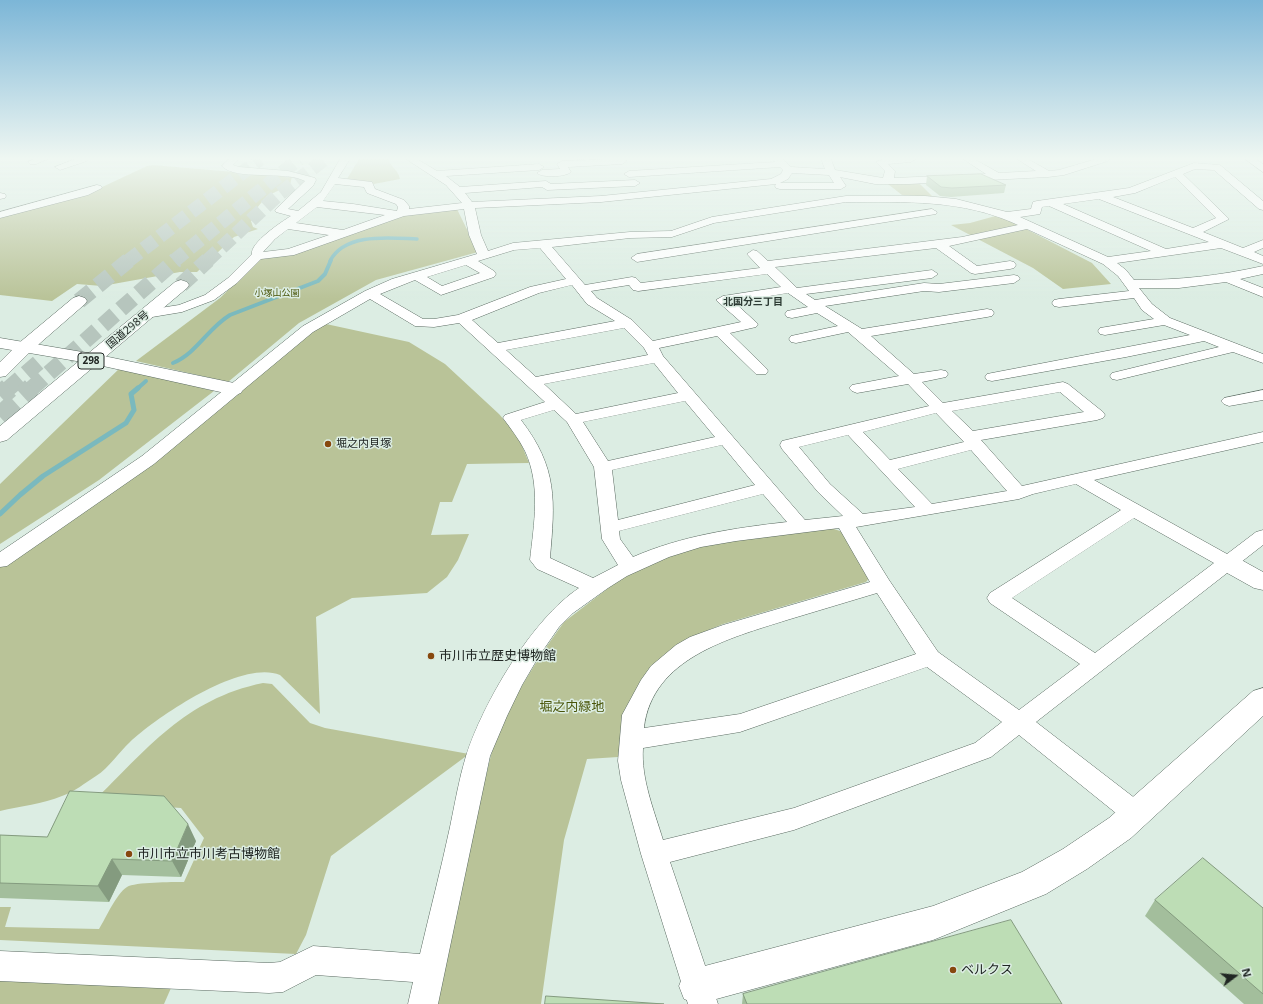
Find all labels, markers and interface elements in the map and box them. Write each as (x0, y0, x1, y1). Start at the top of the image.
park label: 小塚山公園 (255, 288, 299, 298)
district label: 北国分三丁目 (723, 296, 783, 308)
street label: 国道298号 (104, 308, 152, 352)
road number: 298 (78, 353, 104, 369)
place label: 堀之内貝塚 (336, 437, 391, 451)
marker: 堀之内貝塚 (323, 439, 333, 449)
place label: 市川市立歴史博物館 (439, 648, 556, 664)
marker: 市川市立歴史博物館 (426, 651, 436, 661)
park label: 堀之内緑地 (540, 699, 604, 715)
place label: 市川市立市川考古博物館 (137, 846, 280, 862)
marker: 市川市立市川考古博物館 (124, 849, 134, 859)
north arrow (1215, 956, 1255, 996)
place label: ベルクス (961, 962, 1013, 978)
marker: ベルクス (948, 965, 958, 975)
text: N (1239, 966, 1255, 979)

